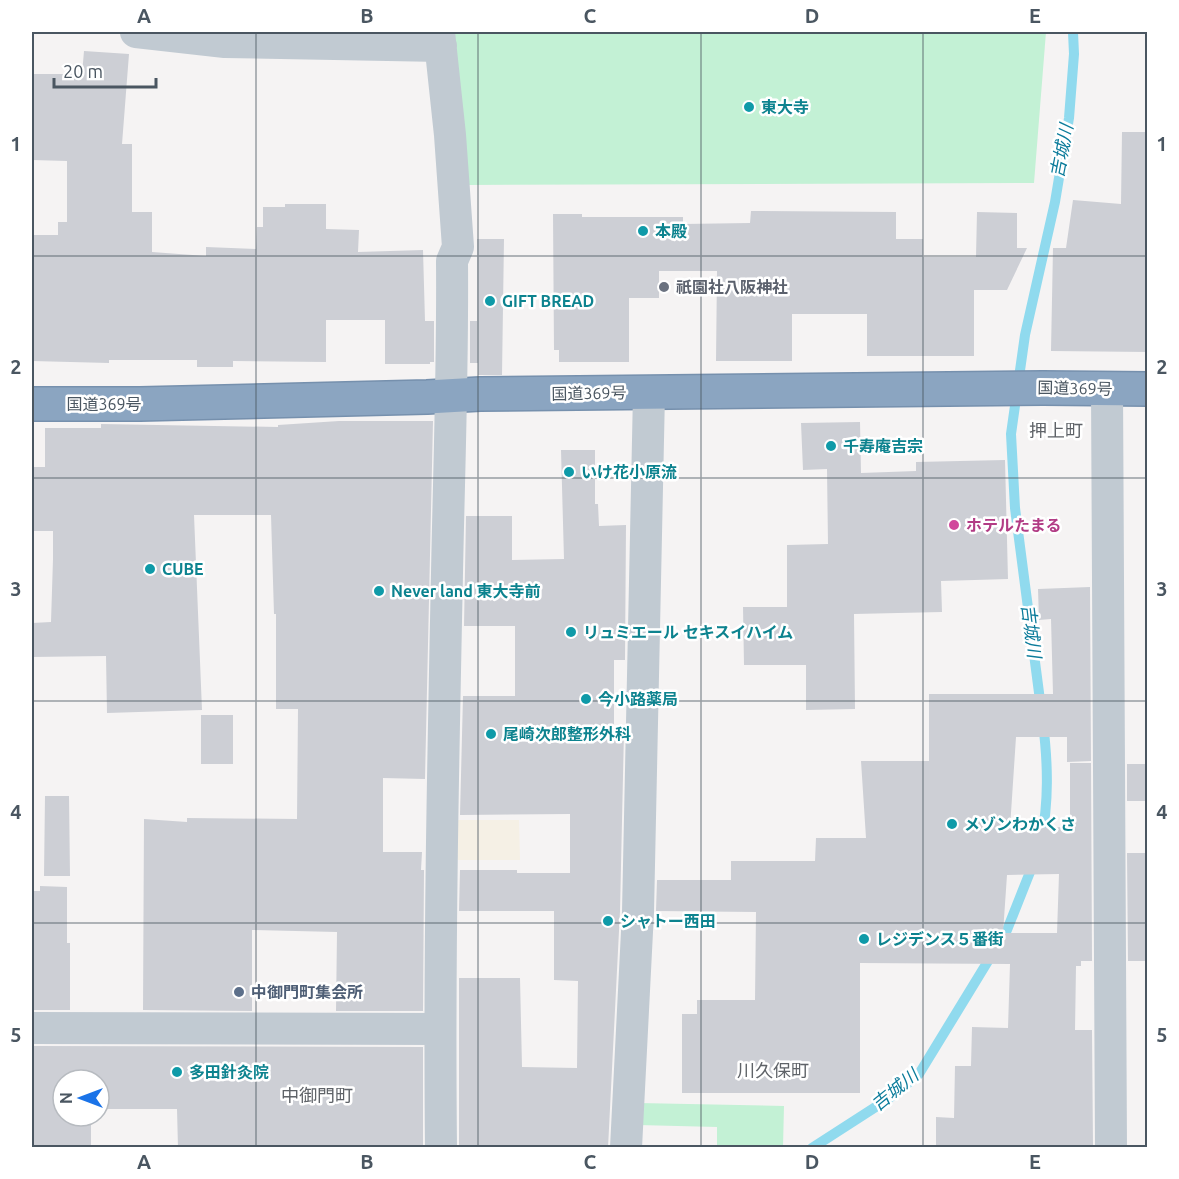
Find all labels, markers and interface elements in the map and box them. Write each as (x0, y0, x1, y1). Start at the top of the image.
text: A (137, 4, 151, 27)
text: B (360, 4, 374, 27)
text: C (584, 4, 597, 27)
text: D (805, 4, 819, 27)
text: E (1029, 4, 1041, 27)
scale bar (54, 51, 156, 89)
text: 20 m (63, 61, 103, 81)
place label: 東大寺 (761, 98, 809, 116)
marker: 東大寺 (742, 100, 756, 114)
water label: 吉城川 (1046, 120, 1076, 179)
text: 1 (10, 132, 22, 155)
text: 1 (1156, 132, 1168, 155)
place label: 本殿 (655, 222, 687, 240)
marker: 本殿 (636, 224, 650, 238)
place label: 祇園社八阪神社 (676, 278, 788, 296)
marker: 祇園社八阪神社 (657, 280, 671, 294)
place label: GIFT BREAD (502, 292, 594, 310)
marker: GIFT BREAD (483, 294, 497, 308)
text: 2 (10, 355, 22, 378)
text: 2 (1156, 355, 1168, 378)
street label: 国道369号 (1037, 378, 1113, 398)
street label: 国道369号 (551, 383, 627, 403)
street label: 国道369号 (66, 395, 142, 413)
district label: 押上町 (1029, 420, 1083, 440)
place label: 千寿庵吉宗 (843, 437, 923, 455)
marker: 千寿庵吉宗 (824, 439, 838, 453)
place label: いけ花小原流 (581, 463, 677, 481)
marker: いけ花小原流 (562, 465, 576, 479)
place label: ホテルたまる (966, 516, 1062, 534)
marker: ホテルたまる (947, 518, 961, 532)
place label: CUBE (162, 560, 204, 578)
marker: CUBE (143, 562, 157, 576)
text: 3 (10, 577, 22, 600)
text: 3 (1156, 577, 1168, 600)
place label: Never land 東大寺前 (391, 582, 541, 600)
marker: Never land 東大寺前 (372, 584, 386, 598)
water label: 吉城川 (1019, 603, 1045, 661)
place label: リュミエール セキスイハイム (583, 623, 793, 641)
marker: リュミエール セキスイハイム (564, 625, 578, 639)
place label: 今小路薬局 (598, 690, 678, 708)
marker: 今小路薬局 (579, 692, 593, 706)
place label: 尾崎次郎整形外科 (503, 725, 631, 743)
marker: 尾崎次郎整形外科 (484, 727, 498, 741)
text: 4 (10, 800, 22, 823)
text: 4 (1156, 800, 1168, 823)
place label: メゾンわかくさ (964, 815, 1076, 833)
marker: メゾンわかくさ (945, 817, 959, 831)
place label: シャトー西田 (620, 912, 716, 930)
marker: シャトー西田 (601, 914, 615, 928)
place label: レジデンス５番街 (876, 930, 1004, 948)
marker: レジデンス５番街 (857, 932, 871, 946)
place label: 中御門町集会所 (251, 983, 363, 1001)
marker: 中御門町集会所 (232, 985, 246, 999)
text: 5 (10, 1023, 22, 1046)
text: 5 (1156, 1023, 1168, 1046)
district label: 川久保町 (737, 1060, 809, 1080)
place label: 多田針灸院 (189, 1063, 269, 1081)
water label: 吉城川 (867, 1063, 923, 1114)
marker: 多田針灸院 (170, 1065, 184, 1079)
north arrow (51, 1068, 111, 1128)
district label: 中御門町 (281, 1085, 353, 1105)
text: N (57, 1092, 75, 1104)
text: A (137, 1150, 151, 1173)
text: B (360, 1150, 374, 1173)
text: C (584, 1150, 597, 1173)
text: D (805, 1150, 819, 1173)
text: E (1029, 1150, 1041, 1173)

